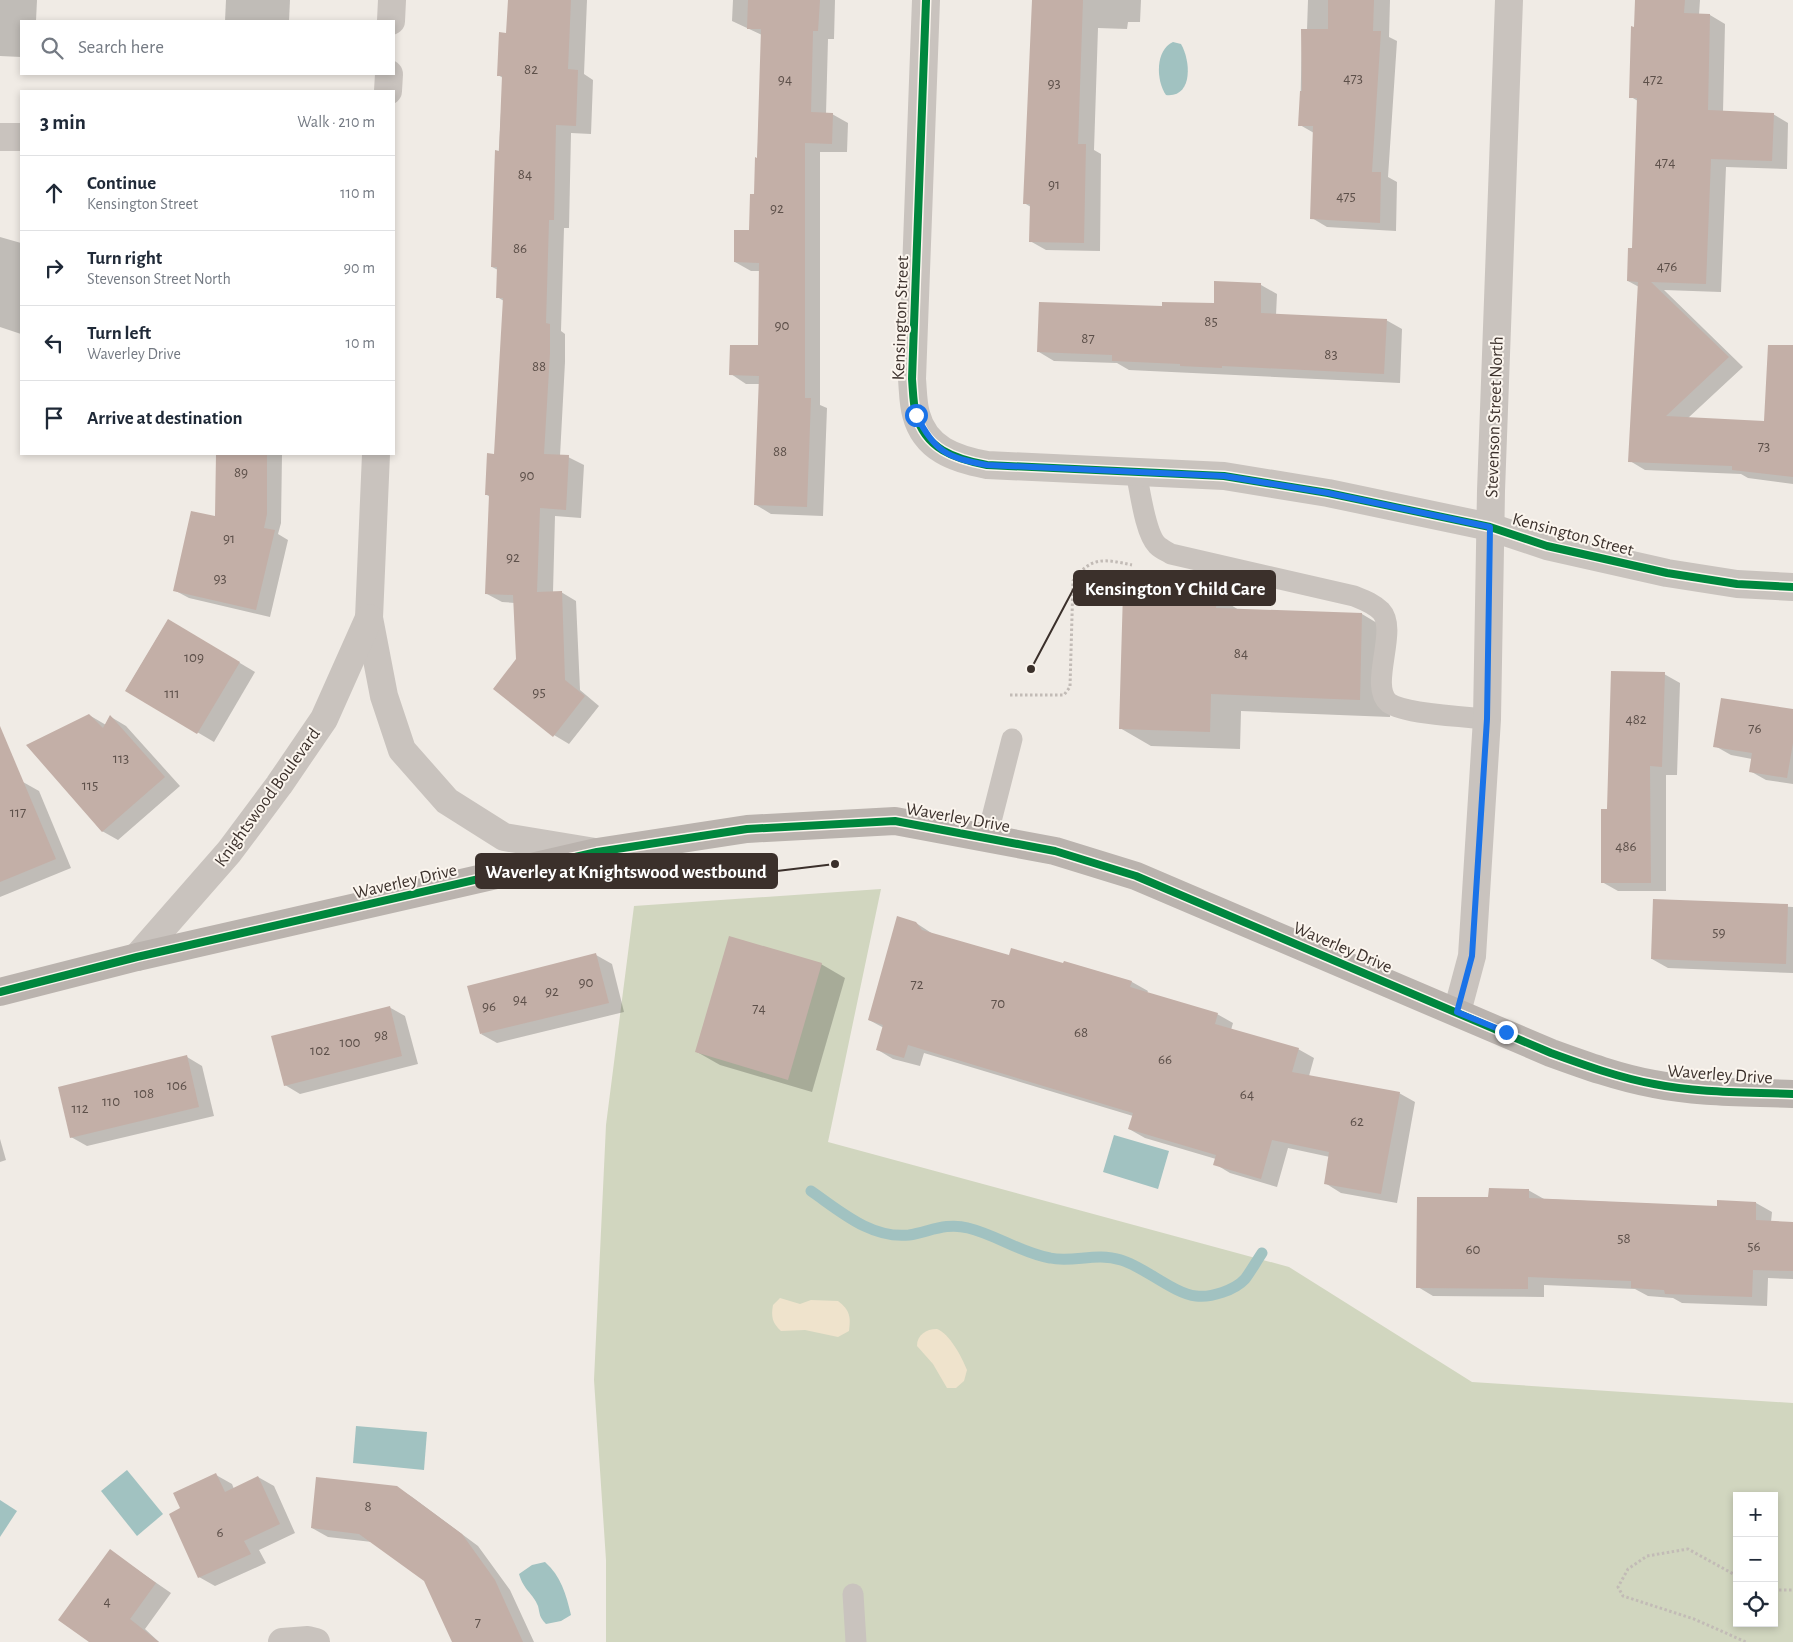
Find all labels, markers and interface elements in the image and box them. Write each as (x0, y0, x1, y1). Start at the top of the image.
search box (20, 20, 395, 75)
icon: search (38, 34, 66, 62)
text: Search here (78, 38, 164, 57)
house number: 82 (524, 62, 538, 77)
house number: 473 (1343, 71, 1363, 86)
house number: 94 (778, 72, 792, 87)
house number: 472 (1643, 72, 1663, 87)
house number: 93 (1047, 76, 1061, 91)
text: 3 min (40, 112, 86, 133)
text: Walk · 210 m (297, 114, 375, 130)
house number: 474 (1655, 155, 1675, 170)
house number: 84 (518, 167, 532, 182)
text: Continue (87, 174, 156, 193)
house number: 91 (1048, 177, 1060, 192)
icon: ahead (40, 179, 68, 207)
text: 110 m (340, 185, 375, 201)
house number: 475 (1336, 189, 1356, 204)
text: Kensington Street (87, 196, 198, 212)
house number: 92 (770, 201, 784, 216)
house number: 86 (513, 241, 527, 256)
text: Turn right (87, 249, 162, 268)
icon: right (40, 254, 68, 282)
street label: Kensington Street (890, 255, 912, 381)
house number: 476 (1657, 259, 1677, 274)
text: 90 m (344, 260, 375, 276)
text: Stevenson Street North (87, 271, 231, 287)
house number: 85 (1204, 314, 1218, 329)
house number: 90 (775, 318, 790, 333)
text: Turn left (87, 324, 151, 343)
icon: left (40, 329, 68, 357)
house number: 87 (1081, 331, 1095, 346)
text: 10 m (346, 335, 375, 351)
street label: Stevenson Street North (1483, 336, 1507, 498)
text: Waverley Drive (87, 346, 181, 362)
house number: 83 (1324, 347, 1338, 362)
house number: 88 (532, 359, 546, 374)
icon: arrive (40, 404, 68, 432)
route start (905, 404, 928, 427)
text: Arrive at destination (87, 409, 243, 428)
house number: 73 (1758, 439, 1770, 454)
house number: 88 (773, 444, 787, 459)
house number: 89 (234, 465, 248, 480)
house number: 90 (520, 468, 535, 483)
street label: Kensington Street (1510, 510, 1636, 560)
house number: 91 (223, 531, 235, 546)
house number: 92 (506, 550, 520, 565)
house number: 93 (213, 571, 227, 586)
callout: Kensington Y Child Care (1074, 571, 1275, 605)
text: Kensington Y Child Care (1085, 580, 1265, 599)
house number: 84 (1234, 646, 1248, 661)
house number: 109 (184, 650, 204, 665)
house number: 95 (532, 685, 546, 700)
house number: 111 (164, 686, 180, 701)
house number: 482 (1625, 712, 1647, 727)
house number: 76 (1748, 721, 1762, 736)
street label: Knightswood Boulevard (212, 725, 324, 870)
house number: 113 (113, 751, 129, 766)
house number: 115 (82, 778, 98, 793)
street label: Waverley Drive (904, 800, 1011, 836)
house number: 117 (10, 805, 26, 820)
house number: 486 (1615, 839, 1637, 854)
callout: Waverley at Knightswood westbound (476, 854, 777, 888)
street label: Waverley Drive (352, 861, 459, 903)
text: Waverley at Knightswood westbound (485, 863, 767, 882)
street label: Waverley Drive (1291, 919, 1395, 977)
house number: 59 (1712, 925, 1726, 940)
house number: 90 (579, 975, 594, 990)
house number: 72 (910, 977, 924, 992)
house number: 92 (545, 984, 559, 999)
house number: 94 (513, 992, 527, 1007)
house number: 70 (991, 996, 1005, 1011)
house number: 96 (482, 999, 496, 1014)
house number: 74 (752, 1001, 766, 1016)
route end (1495, 1021, 1518, 1044)
house number: 68 (1074, 1025, 1088, 1040)
house number: 98 (374, 1028, 388, 1043)
house number: 100 (339, 1035, 361, 1050)
house number: 102 (310, 1043, 330, 1058)
house number: 66 (1158, 1052, 1172, 1067)
street label: Waverley Drive (1667, 1062, 1773, 1088)
house number: 106 (167, 1078, 187, 1093)
house number: 108 (134, 1086, 154, 1101)
house number: 64 (1240, 1087, 1254, 1102)
house number: 110 (102, 1094, 120, 1109)
house number: 112 (71, 1101, 89, 1116)
house number: 62 (1350, 1114, 1364, 1129)
house number: 58 (1617, 1231, 1631, 1246)
house number: 56 (1747, 1239, 1761, 1254)
house number: 60 (1466, 1242, 1481, 1257)
map controls (1733, 1492, 1778, 1627)
button: + (1733, 1492, 1778, 1537)
house number: 8 (364, 1499, 372, 1514)
house number: 6 (216, 1525, 224, 1540)
button: − (1733, 1537, 1778, 1582)
button: locate (1733, 1582, 1778, 1627)
house number: 4 (103, 1594, 111, 1609)
house number: 7 (475, 1615, 481, 1630)

